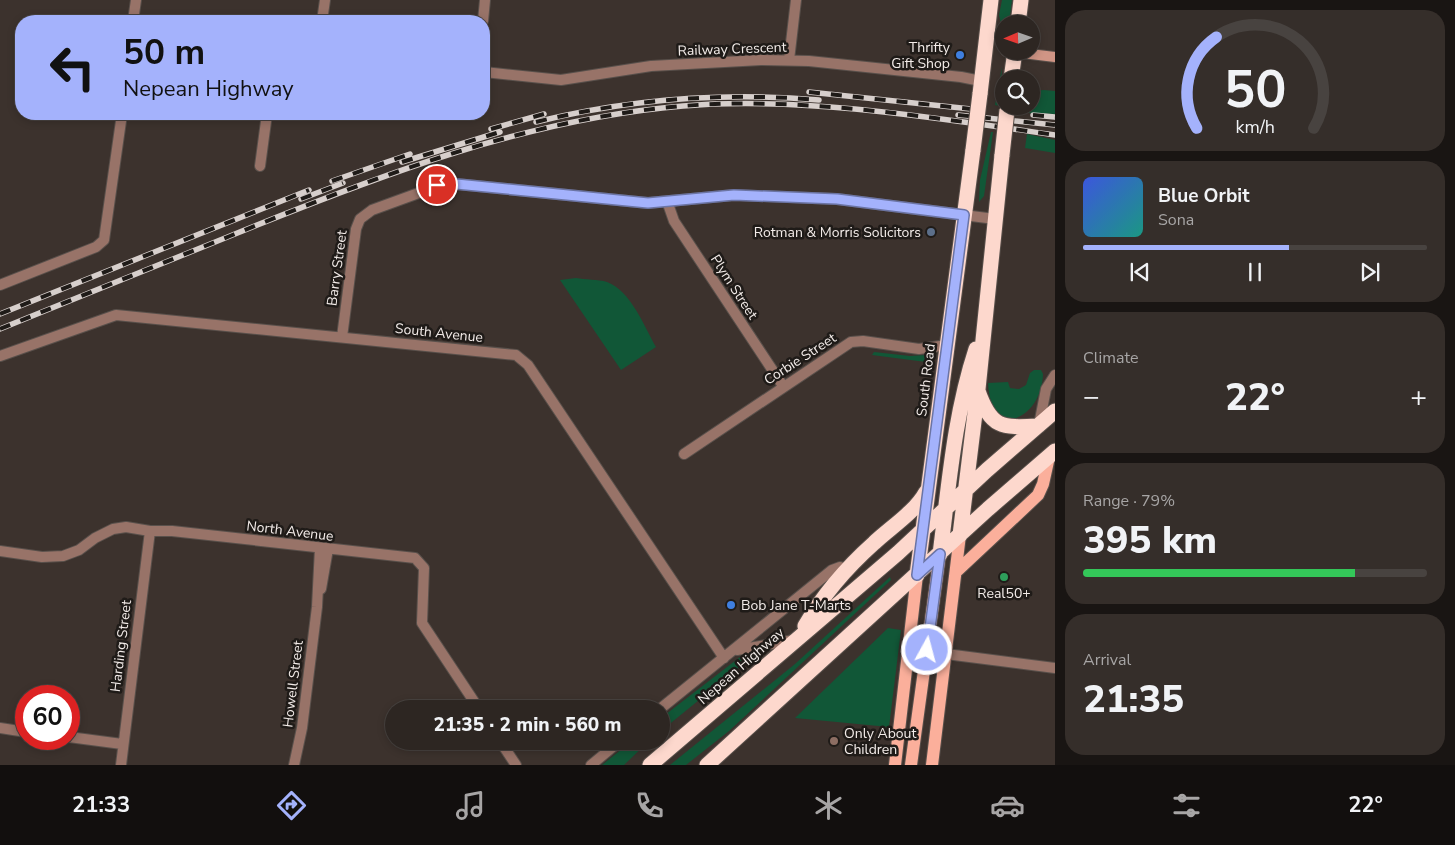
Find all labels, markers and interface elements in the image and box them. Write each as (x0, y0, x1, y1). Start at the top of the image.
north arrow (995, 15, 1040, 60)
map controls (995, 15, 1040, 115)
text: 50 m (123, 29, 205, 76)
icon: left (40, 35, 105, 100)
street label: Railway Crescent (677, 38, 787, 60)
place label: Thrifty Gift Shop (891, 38, 951, 73)
marker: Thrifty Gift Shop (954, 49, 966, 61)
text: 50 (1224, 54, 1286, 125)
button: search (995, 70, 1040, 115)
text: Nepean Highway (123, 74, 294, 104)
text: km/h (1235, 115, 1275, 139)
pin (416, 164, 458, 206)
icon: arrive (423, 171, 451, 199)
text: Blue Orbit (1158, 183, 1249, 209)
text: Sona (1158, 209, 1194, 231)
place label: Rotman & Morris Solicitors (754, 223, 921, 242)
marker: Rotman & Morris Solicitors (925, 226, 937, 238)
street label: Barry Street (322, 229, 352, 307)
street label: Plym Street (706, 251, 762, 323)
icon: previous (1126, 258, 1154, 286)
icon: pause (1241, 258, 1269, 286)
icon: next (1356, 258, 1384, 286)
street label: South Avenue (394, 319, 484, 347)
street label: Corbie Street (760, 329, 840, 389)
street label: South Road (912, 342, 940, 418)
text: Climate (1083, 347, 1138, 369)
text: 22° (1225, 372, 1285, 423)
text: − (1083, 378, 1100, 416)
text: + (1410, 378, 1427, 416)
text: Range · 79% (1083, 490, 1175, 512)
text: 395 km (1083, 515, 1217, 566)
street label: North Avenue (245, 516, 335, 546)
marker: Real50+ (998, 571, 1010, 583)
place label: Real50+ (977, 584, 1031, 603)
place label: Bob Jane T-Marts (741, 596, 851, 615)
street label: Harding Street (106, 599, 136, 693)
marker: Bob Jane T-Marts (725, 599, 737, 611)
street label: Nepean Highway (694, 623, 789, 709)
position arrow (900, 623, 952, 675)
street label: Howell Street (278, 639, 308, 729)
text: Arrival (1083, 649, 1131, 671)
text: 21:35 (1083, 674, 1184, 725)
speed limit sign: 60 (15, 685, 80, 750)
text: 21:35 · 2 min · 560 m (434, 712, 621, 738)
place label: Only About Children (844, 724, 916, 759)
marker: Only About Children (828, 735, 840, 747)
icon: directions (274, 788, 309, 823)
icon: music (453, 788, 488, 823)
icon: phone (632, 788, 667, 823)
icon: climate (811, 788, 846, 823)
icon: car (990, 788, 1025, 823)
icon: filters (1169, 788, 1204, 823)
text: 21:33 (72, 790, 130, 820)
text: 22° (1348, 790, 1383, 820)

